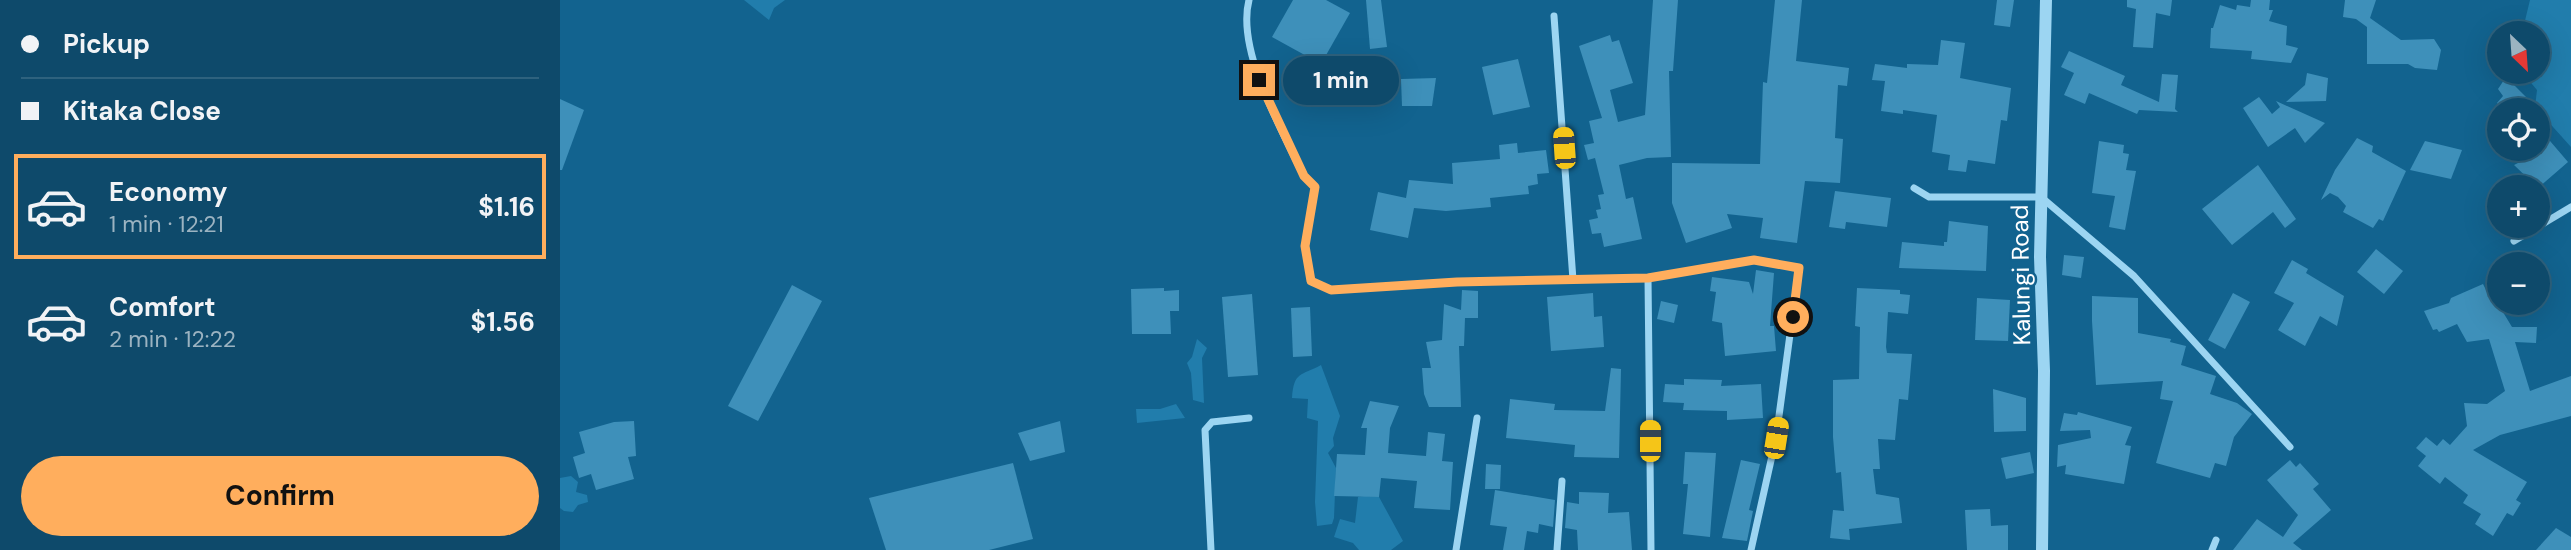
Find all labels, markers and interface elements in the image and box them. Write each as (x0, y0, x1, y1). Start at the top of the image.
north arrow (2487, 21, 2550, 84)
map controls (2487, 21, 2550, 315)
text: Pickup (63, 27, 150, 61)
callout: 1 min (1284, 56, 1399, 104)
route end (1243, 64, 1275, 96)
text: 1 min (1313, 65, 1369, 95)
text: Kitaka Close (63, 94, 221, 128)
button: locate (2487, 98, 2550, 161)
car (1553, 126, 1576, 170)
icon: car (25, 175, 88, 238)
text: Economy (109, 175, 227, 209)
button: + (2487, 175, 2550, 238)
text: $1.16 (478, 190, 535, 224)
street label: Kalungi Road (2004, 204, 2037, 346)
text: 1 min · 12:21 (109, 209, 224, 239)
button: − (2487, 252, 2550, 315)
icon: car (25, 290, 88, 353)
text: Comfort (109, 290, 215, 324)
route start (1777, 301, 1809, 333)
text: $1.56 (471, 305, 535, 339)
text: 2 min · 12:22 (109, 324, 236, 354)
car (1763, 416, 1790, 460)
car (1640, 420, 1661, 462)
button: Confirm (21, 456, 539, 536)

